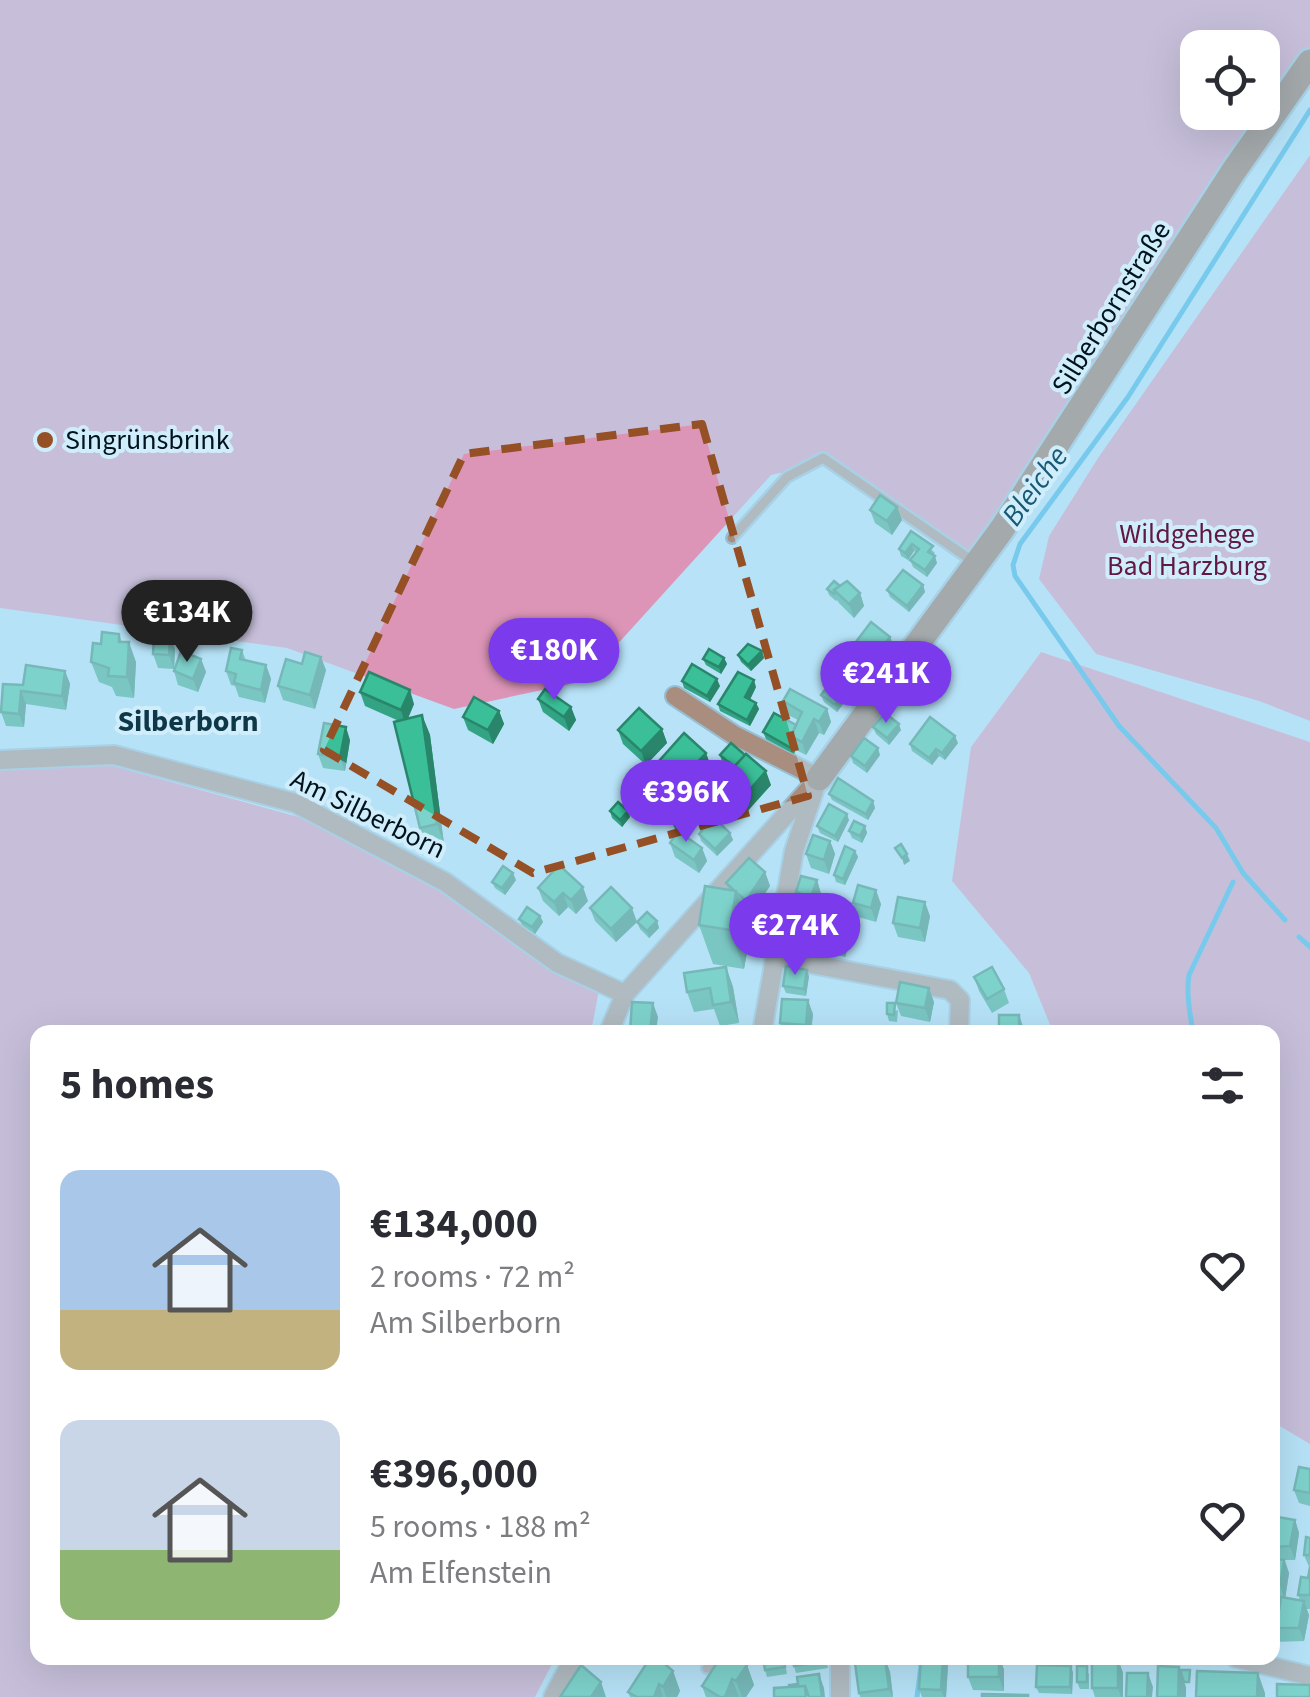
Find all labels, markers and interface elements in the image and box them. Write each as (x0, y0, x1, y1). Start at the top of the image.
map controls (1180, 30, 1280, 130)
button: locate (1180, 30, 1280, 130)
street label: Silberbornstraße (1042, 214, 1180, 402)
place label: Singrünsbrink (65, 420, 230, 460)
marker: Singrünsbrink (34, 429, 56, 451)
water label: Bleiche (991, 437, 1079, 535)
park label: Wildgehege Bad Harzburg (1107, 514, 1267, 586)
pin: €134K (117, 580, 257, 665)
text: €134K (143, 589, 231, 635)
pin: €180K (484, 618, 624, 703)
text: €180K (510, 627, 598, 673)
pin: €241K (816, 641, 956, 726)
text: €241K (842, 650, 930, 696)
district label: Silberborn (117, 700, 259, 743)
street label: Am Silberborn (284, 759, 452, 869)
pin: €396K (616, 760, 756, 845)
text: €396K (642, 769, 730, 815)
pin: €274K (725, 893, 865, 978)
text: €274K (751, 902, 839, 948)
text: 5 homes (60, 1055, 214, 1115)
icon: filters (1195, 1058, 1250, 1113)
text: €134,000 (370, 1194, 538, 1254)
icon: home (140, 1210, 260, 1330)
icon: heart (1195, 1243, 1250, 1298)
text: 2 rooms · 72 m² (370, 1254, 575, 1300)
text: Am Silberborn (370, 1300, 562, 1346)
text: €396,000 (370, 1444, 538, 1504)
icon: home (140, 1460, 260, 1580)
icon: heart (1195, 1493, 1250, 1548)
text: 5 rooms · 188 m² (370, 1504, 591, 1550)
text: Am Elfenstein (370, 1550, 552, 1596)

